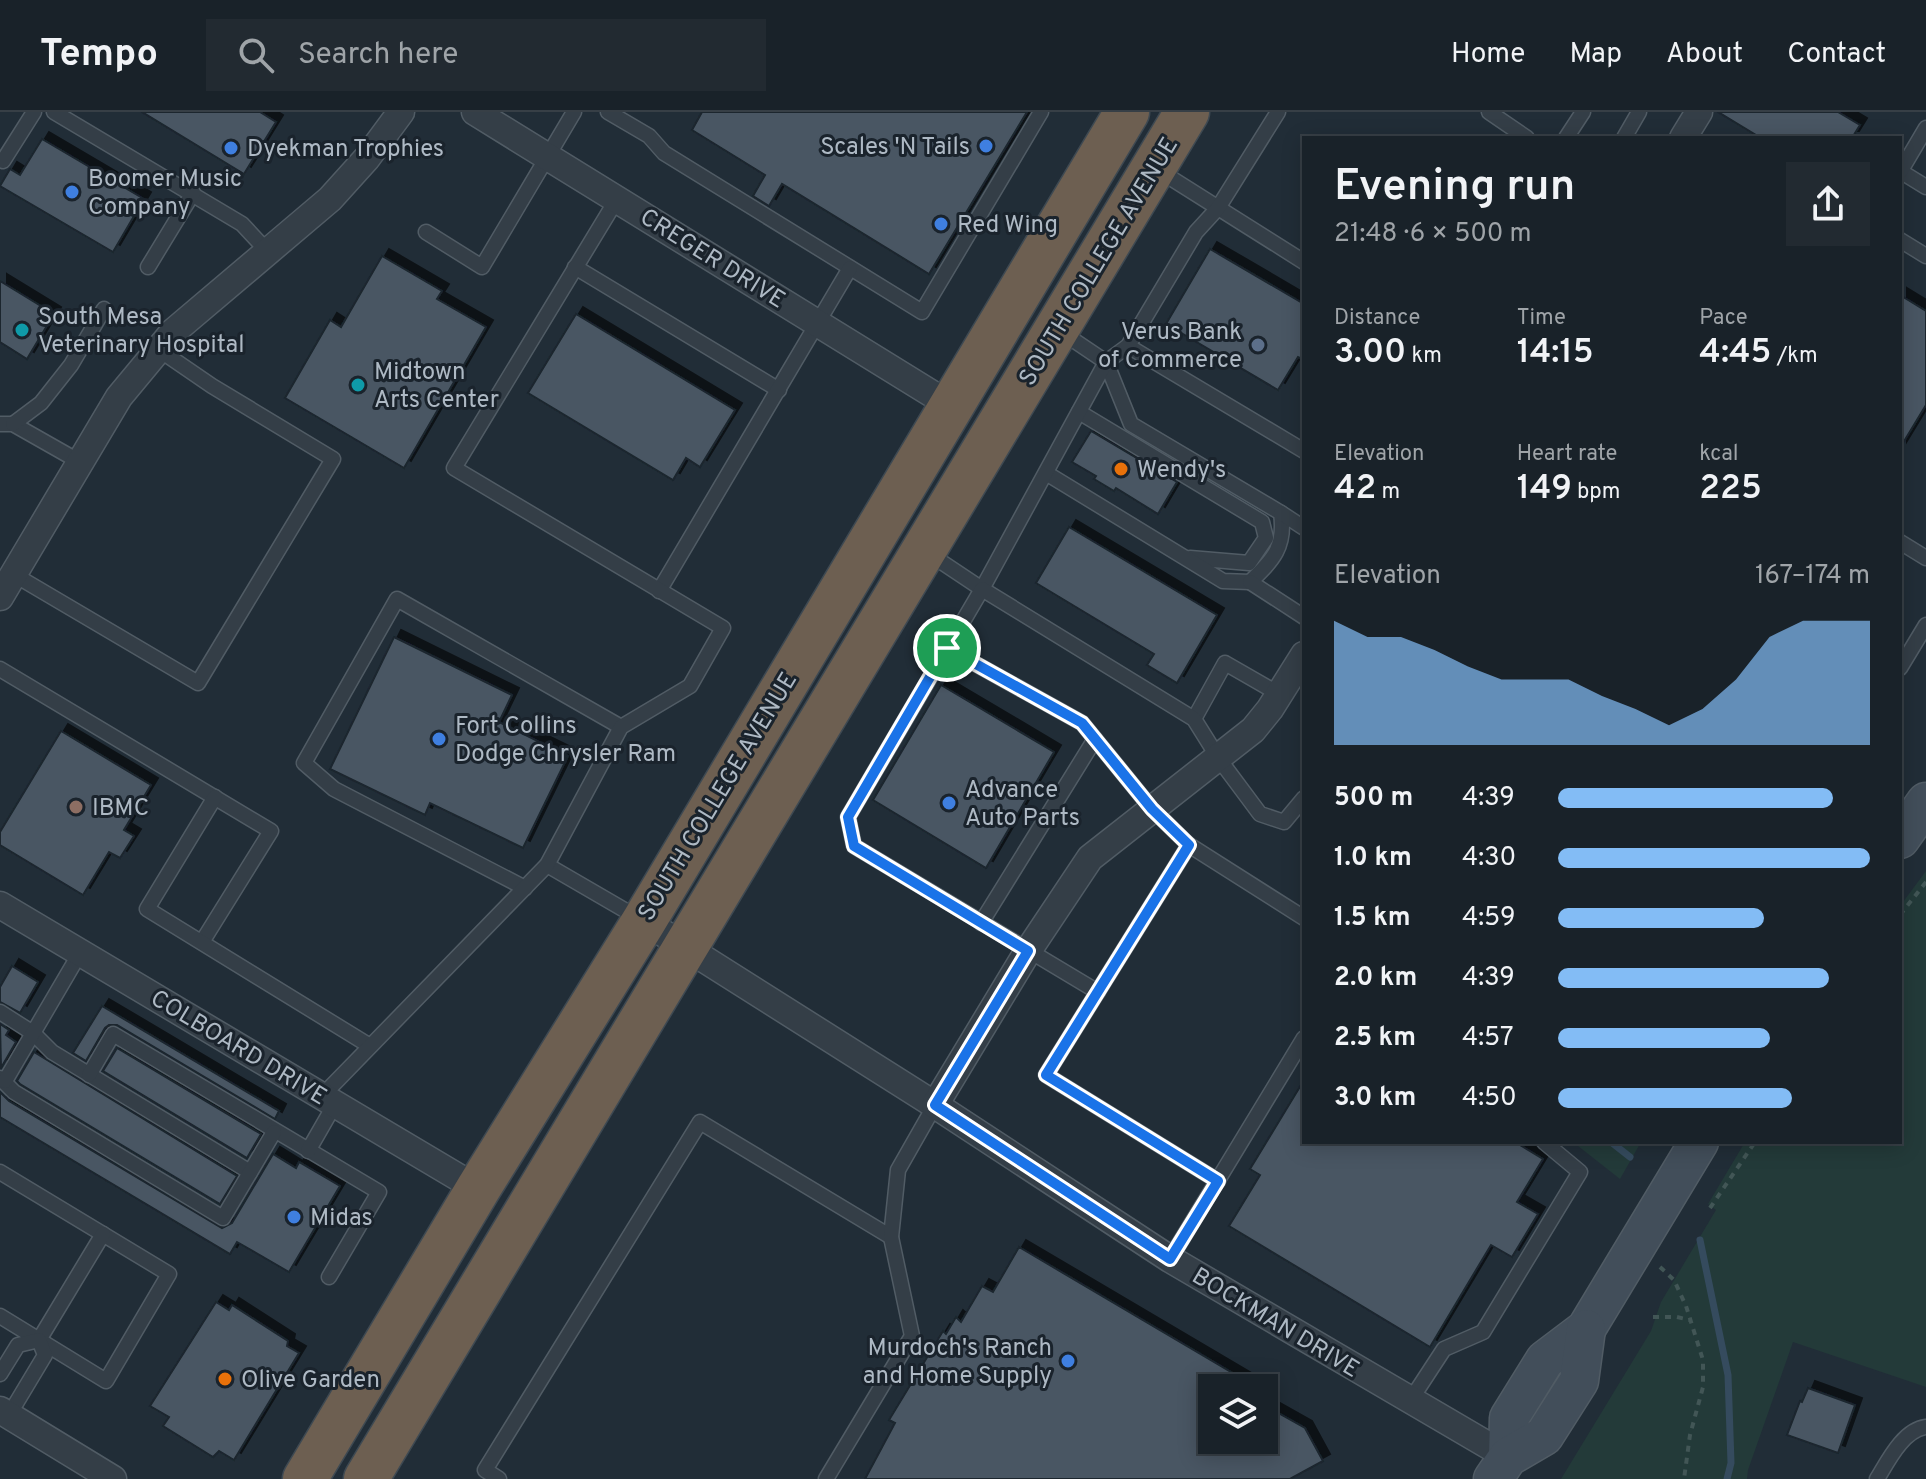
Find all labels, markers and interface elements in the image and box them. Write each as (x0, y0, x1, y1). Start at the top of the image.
search box (206, 19, 766, 91)
text: Tempo (40, 31, 158, 80)
icon: search (234, 33, 278, 77)
text: Search here (298, 37, 458, 74)
text: Home (1451, 37, 1525, 73)
text: Map (1569, 37, 1622, 73)
text: About (1666, 37, 1743, 73)
text: Contact (1787, 37, 1886, 73)
street label: SOUTH COLLEGE AVENUE (1014, 132, 1186, 392)
place label: Scales 'N Tails (820, 133, 970, 163)
place label: Dyekman Trophies (247, 135, 444, 165)
marker: Scales 'N Tails (977, 137, 995, 155)
marker: Dyekman Trophies (222, 139, 240, 157)
text: Evening run (1334, 160, 1575, 216)
button: share (1786, 162, 1870, 246)
place label: Boomer Music Company (88, 165, 242, 223)
marker: Boomer Music Company (63, 183, 81, 201)
street label: CREGER DRIVE (634, 203, 790, 316)
place label: Red Wing (957, 211, 1058, 241)
marker: Red Wing (932, 215, 950, 233)
text: 21:48 · 6 × 500 m (1334, 218, 1532, 251)
place label: South Mesa Veterinary Hospital (38, 303, 244, 361)
text: Distance (1334, 305, 1420, 332)
text: Time (1517, 305, 1566, 332)
text: Pace (1699, 305, 1748, 332)
place label: Verus Bank of Commerce (1098, 318, 1242, 376)
marker: South Mesa Veterinary Hospital (13, 321, 31, 339)
text: 3.00 (1334, 332, 1406, 375)
text: 14:15 (1517, 332, 1594, 375)
text: 4:45 (1699, 332, 1771, 375)
marker: Verus Bank of Commerce (1249, 336, 1267, 354)
text: km (1406, 343, 1442, 370)
text: /km (1771, 343, 1818, 370)
place label: Midtown Arts Center (374, 358, 499, 416)
marker: Midtown Arts Center (349, 376, 367, 394)
text: Elevation (1334, 441, 1424, 468)
text: Heart rate (1517, 441, 1617, 468)
text: kcal (1699, 441, 1738, 468)
place label: Wendy's (1137, 456, 1226, 486)
marker: Wendy's (1112, 460, 1130, 478)
text: 42 (1334, 468, 1376, 511)
text: 149 (1517, 468, 1572, 511)
text: 225 (1699, 468, 1762, 511)
text: m (1376, 479, 1400, 506)
text: bpm (1572, 479, 1620, 506)
text: Elevation (1334, 560, 1441, 593)
text: 167–174 m (1755, 560, 1870, 593)
pin (913, 614, 981, 682)
icon: arrive (925, 626, 969, 670)
street label: SOUTH COLLEGE AVENUE (633, 667, 805, 927)
place label: Fort Collins Dodge Chrysler Ram (455, 712, 676, 770)
marker: Fort Collins Dodge Chrysler Ram (430, 730, 448, 748)
place label: Advance Auto Parts (965, 776, 1080, 834)
text: 500 m (1334, 782, 1413, 815)
text: 4:39 (1462, 782, 1515, 815)
place label: IBMC (92, 794, 149, 824)
marker: Advance Auto Parts (940, 794, 958, 812)
marker: IBMC (67, 798, 85, 816)
text: 1.0 km (1334, 842, 1412, 875)
text: 4:30 (1462, 842, 1516, 875)
text: 1.5 km (1334, 902, 1411, 935)
text: 4:59 (1462, 902, 1515, 935)
text: 2.0 km (1334, 962, 1417, 995)
text: 4:39 (1462, 962, 1515, 995)
street label: COLBOARD DRIVE (144, 984, 332, 1113)
text: 2.5 km (1334, 1022, 1416, 1055)
text: 4:57 (1462, 1022, 1513, 1055)
text: 3.0 km (1334, 1082, 1416, 1115)
text: 4:50 (1462, 1082, 1517, 1115)
place label: Midas (310, 1204, 373, 1234)
marker: Midas (285, 1208, 303, 1226)
street label: BOCKMAN DRIVE (1186, 1262, 1364, 1386)
place label: Murdoch's Ranch and Home Supply (863, 1334, 1052, 1392)
marker: Murdoch's Ranch and Home Supply (1059, 1352, 1077, 1370)
place label: Olive Garden (241, 1366, 380, 1396)
marker: Olive Garden (216, 1370, 234, 1388)
map controls (1198, 1374, 1278, 1454)
button: layers (1198, 1374, 1278, 1454)

